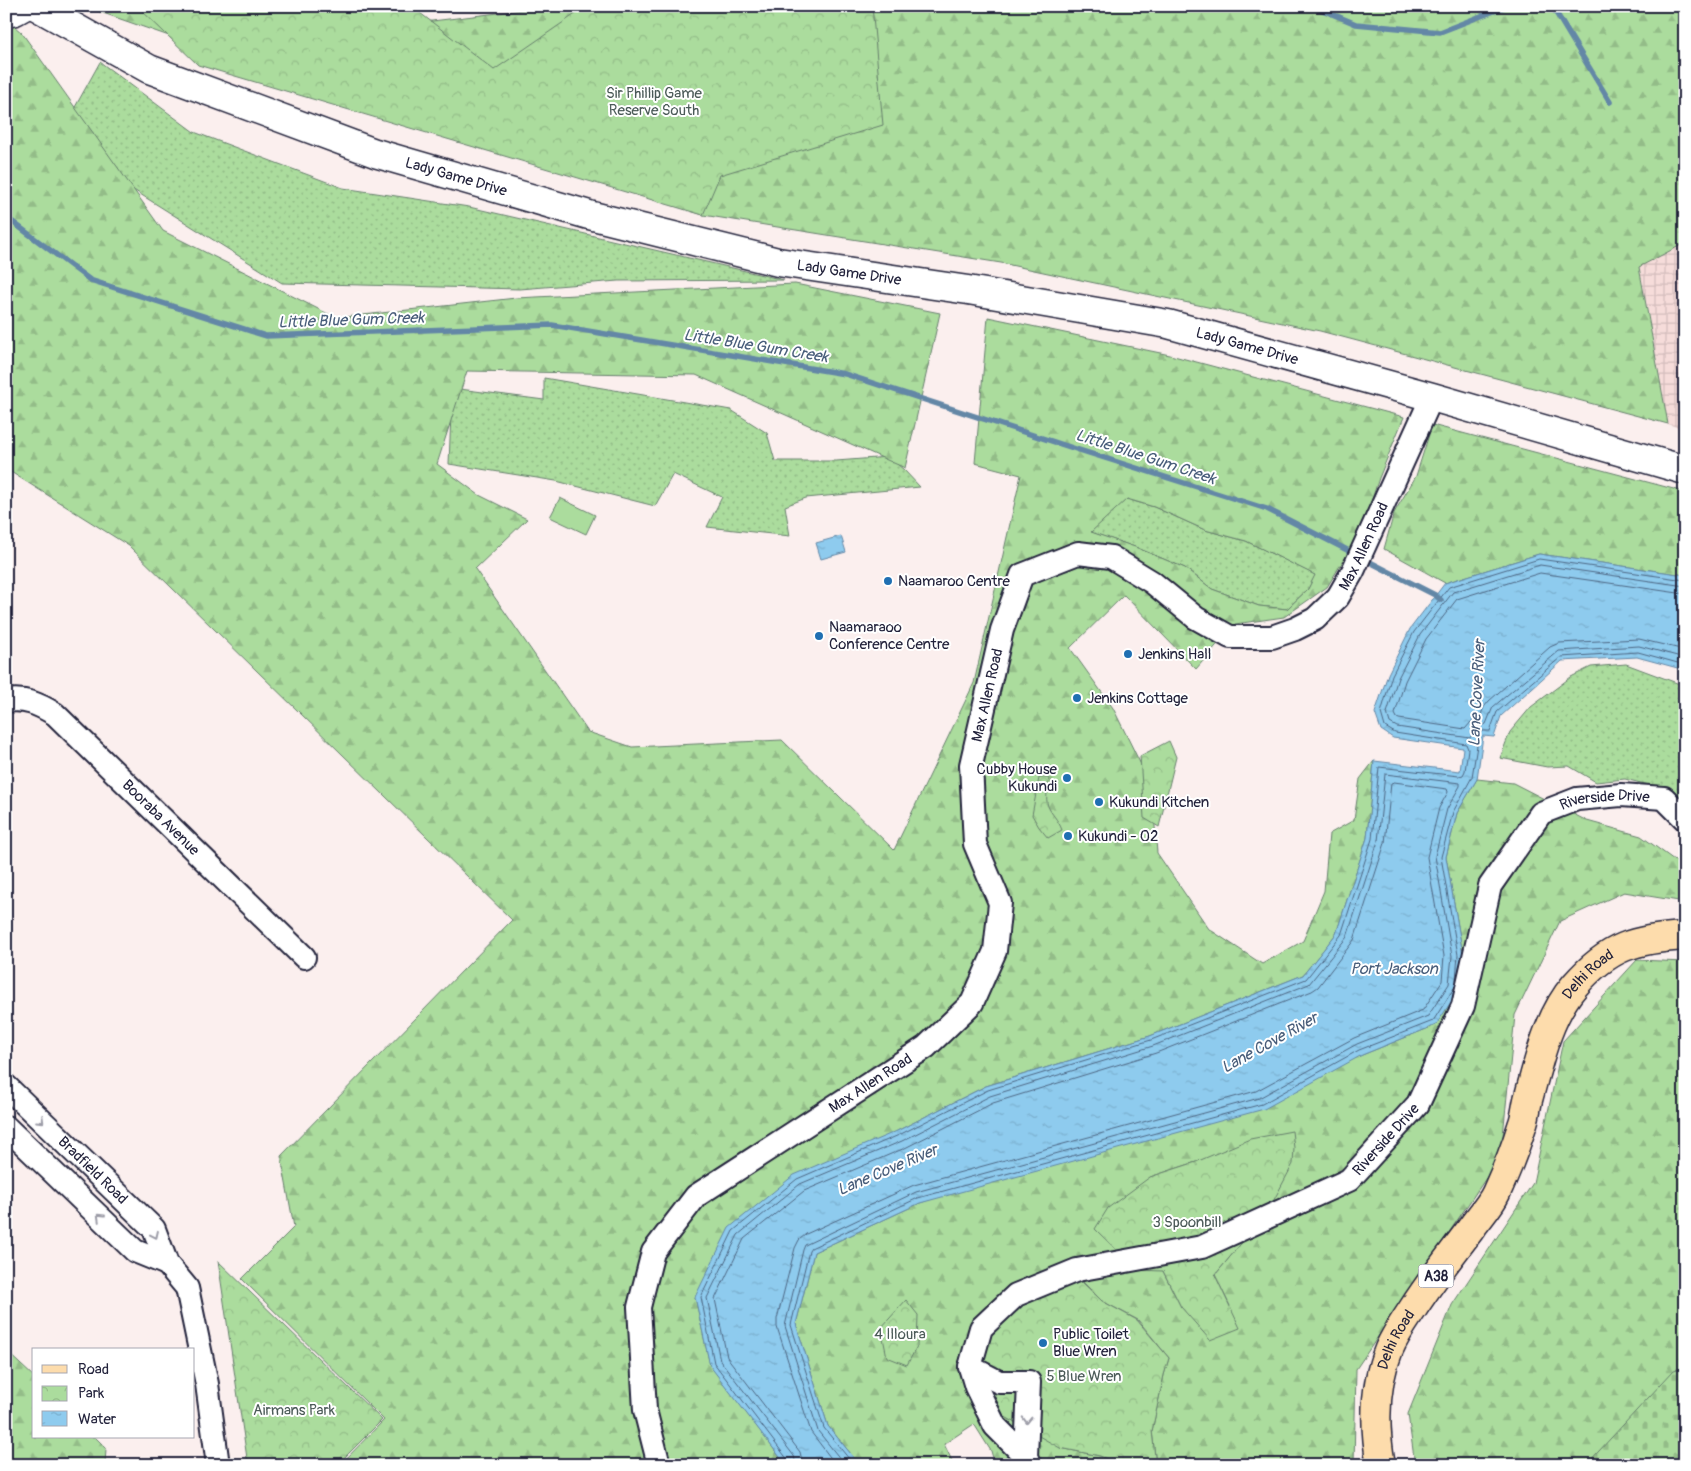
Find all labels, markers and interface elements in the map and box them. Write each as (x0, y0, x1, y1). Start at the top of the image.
park label: Sir Phillip Game Reserve South (606, 84, 703, 120)
street label: Lady Game Drive (403, 153, 510, 201)
street label: Lady Game Drive (796, 256, 903, 290)
water label: Little Blue Gum Creek (278, 307, 426, 333)
street label: Lady Game Drive (1194, 323, 1301, 370)
water label: Little Blue Gum Creek (682, 325, 831, 367)
water label: Little Blue Gum Creek (1073, 425, 1219, 489)
street label: Max Allen Road (1335, 499, 1393, 594)
place label: Naamaroo Centre (898, 572, 1011, 591)
marker: Naamaroo Centre (882, 575, 894, 587)
place label: Naamaraoo Conference Centre (829, 618, 950, 654)
marker: Naamaraoo Conference Centre (813, 630, 825, 642)
water label: Lane Cove River (1464, 637, 1490, 747)
place label: Jenkins Hall (1138, 645, 1211, 664)
street label: Max Allen Road (968, 647, 1007, 744)
marker: Jenkins Hall (1122, 648, 1134, 660)
place label: Jenkins Cottage (1087, 689, 1189, 708)
marker: Jenkins Cottage (1071, 692, 1083, 704)
place label: Cubby House Kukundi (977, 760, 1058, 796)
marker: Cubby House Kukundi (1061, 772, 1073, 784)
street label: Booraba Avenue (118, 776, 204, 860)
street label: Riverside Drive (1557, 786, 1651, 815)
place label: Kukundi Kitchen (1109, 793, 1209, 812)
marker: Kukundi Kitchen (1093, 796, 1105, 808)
place label: Kukundi - 02 (1078, 827, 1158, 846)
marker: Kukundi - 02 (1062, 830, 1074, 842)
street label: Delhi Road (1558, 945, 1617, 1003)
water label: Port Jackson (1350, 959, 1439, 979)
water label: Lane Cove River (1218, 1007, 1323, 1078)
street label: Max Allen Road (825, 1050, 916, 1117)
street label: Riverside Drive (1349, 1099, 1424, 1180)
one-way arrow (36, 1114, 45, 1123)
street label: Bradfield Road (54, 1132, 132, 1208)
water label: Lane Cove River (834, 1139, 943, 1200)
park label: 3 Spoonbill (1152, 1213, 1222, 1232)
one-way arrow (96, 1214, 105, 1223)
one-way arrow (149, 1230, 160, 1239)
road number: A38 (1418, 1264, 1454, 1288)
street label: Delhi Road (1374, 1306, 1419, 1372)
park label: 4 Illoura (874, 1325, 926, 1344)
place label: Public Toilet Blue Wren (1053, 1325, 1130, 1361)
marker: Public Toilet Blue Wren (1037, 1337, 1049, 1349)
legend (32, 1348, 195, 1438)
text: Road (78, 1360, 109, 1379)
park label: 5 Blue Wren (1046, 1367, 1122, 1386)
text: Park (78, 1384, 105, 1403)
park label: Airmans Park (253, 1401, 336, 1420)
text: Water (78, 1410, 117, 1429)
one-way arrow (1022, 1416, 1033, 1424)

